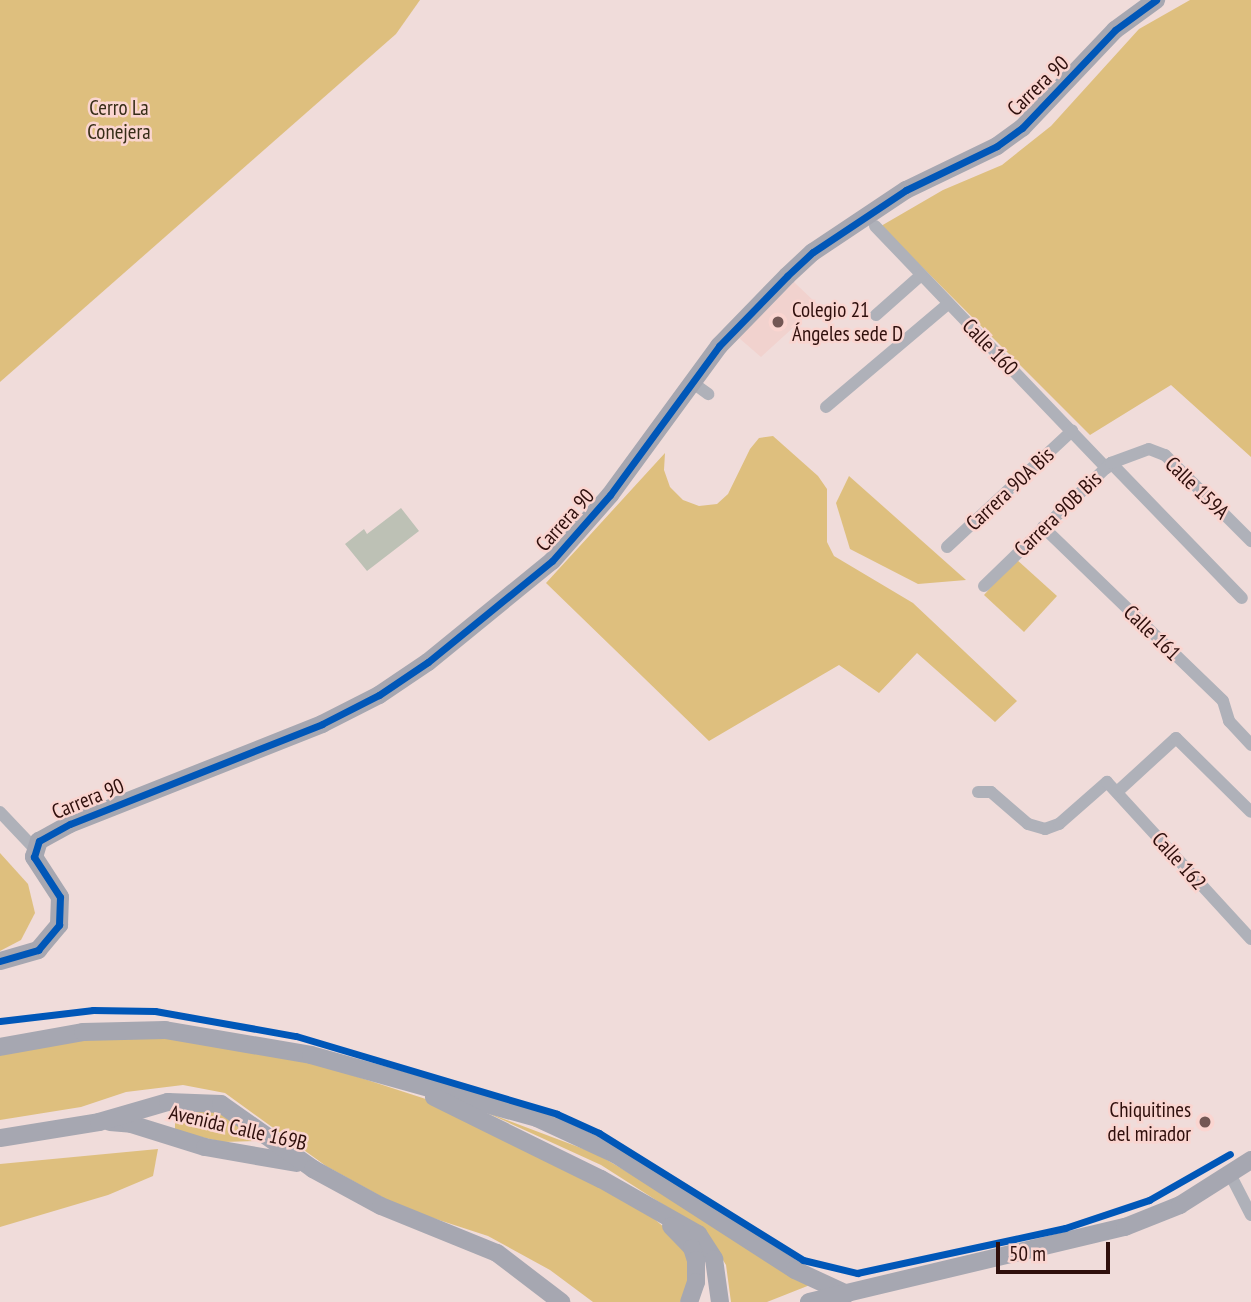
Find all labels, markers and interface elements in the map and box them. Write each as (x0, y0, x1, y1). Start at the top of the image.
street label: Carrera 90 (1002, 51, 1074, 121)
park label: Cerro La Conejera (87, 95, 151, 145)
place label: Colegio 21 Ángeles sede D (792, 297, 903, 347)
street label: Calle 160 (957, 313, 1023, 381)
marker: Colegio 21 Ángeles sede D (770, 314, 786, 330)
street label: Carrera 90A Bis (961, 442, 1059, 536)
street label: Calle 159A (1160, 452, 1234, 524)
street label: Carrera 90B Bis (1009, 466, 1107, 562)
street label: Carrera 90 (530, 484, 600, 556)
street label: Calle 161 (1118, 600, 1186, 666)
street label: Carrera 90 (48, 773, 128, 825)
street label: Calle 162 (1147, 827, 1211, 895)
place label: Chiquitines del mirador (1108, 1097, 1191, 1147)
street label: Avenida Calle 169B (167, 1100, 309, 1156)
marker: Chiquitines del mirador (1197, 1114, 1213, 1130)
scale bar (999, 1228, 1113, 1272)
text: 50 m (1009, 1240, 1046, 1267)

